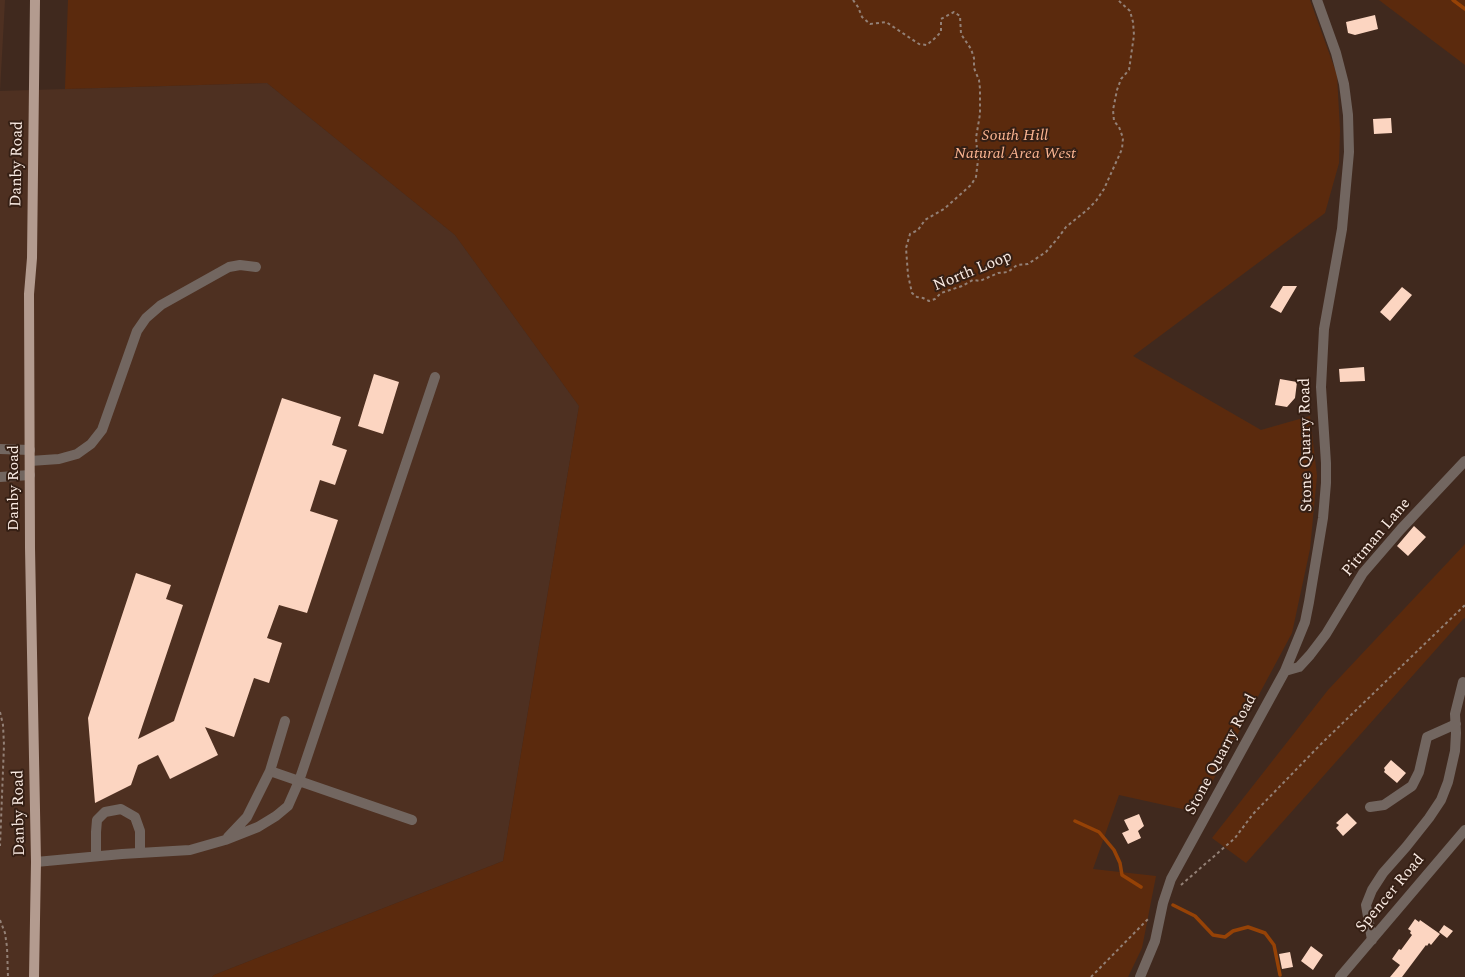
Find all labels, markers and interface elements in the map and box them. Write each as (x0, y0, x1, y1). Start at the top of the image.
street label: Danby Road (8, 121, 28, 207)
park label: South Hill Natural Area West (954, 127, 1076, 165)
street label: North Loop (931, 247, 1015, 297)
street label: Stone Quarry Road (1296, 378, 1318, 512)
street label: Danby Road (5, 445, 25, 531)
street label: Pittman Lane (1339, 495, 1415, 581)
street label: Stone Quarry Road (1182, 691, 1262, 819)
street label: Danby Road (10, 770, 30, 856)
street label: Spencer Road (1353, 851, 1429, 937)

